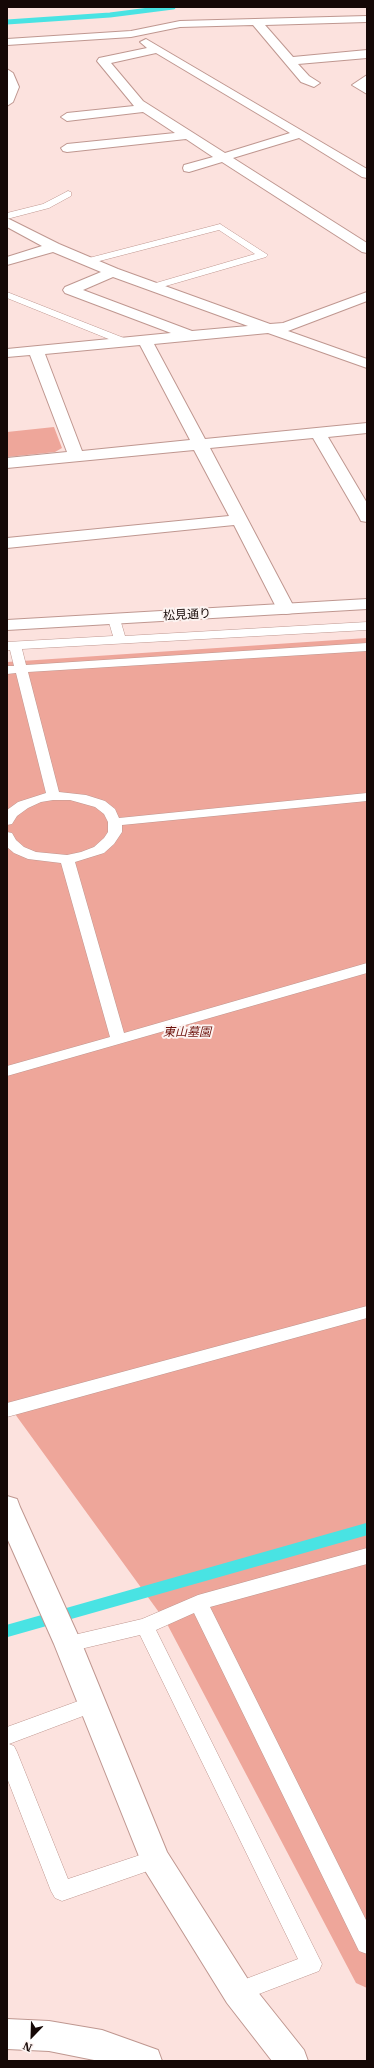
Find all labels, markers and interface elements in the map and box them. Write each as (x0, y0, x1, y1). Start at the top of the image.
street label: 松見通り (163, 607, 211, 623)
park label: 東山墓園 (163, 1026, 211, 1040)
north arrow (12, 2016, 52, 2056)
text: N (21, 2039, 34, 2055)

